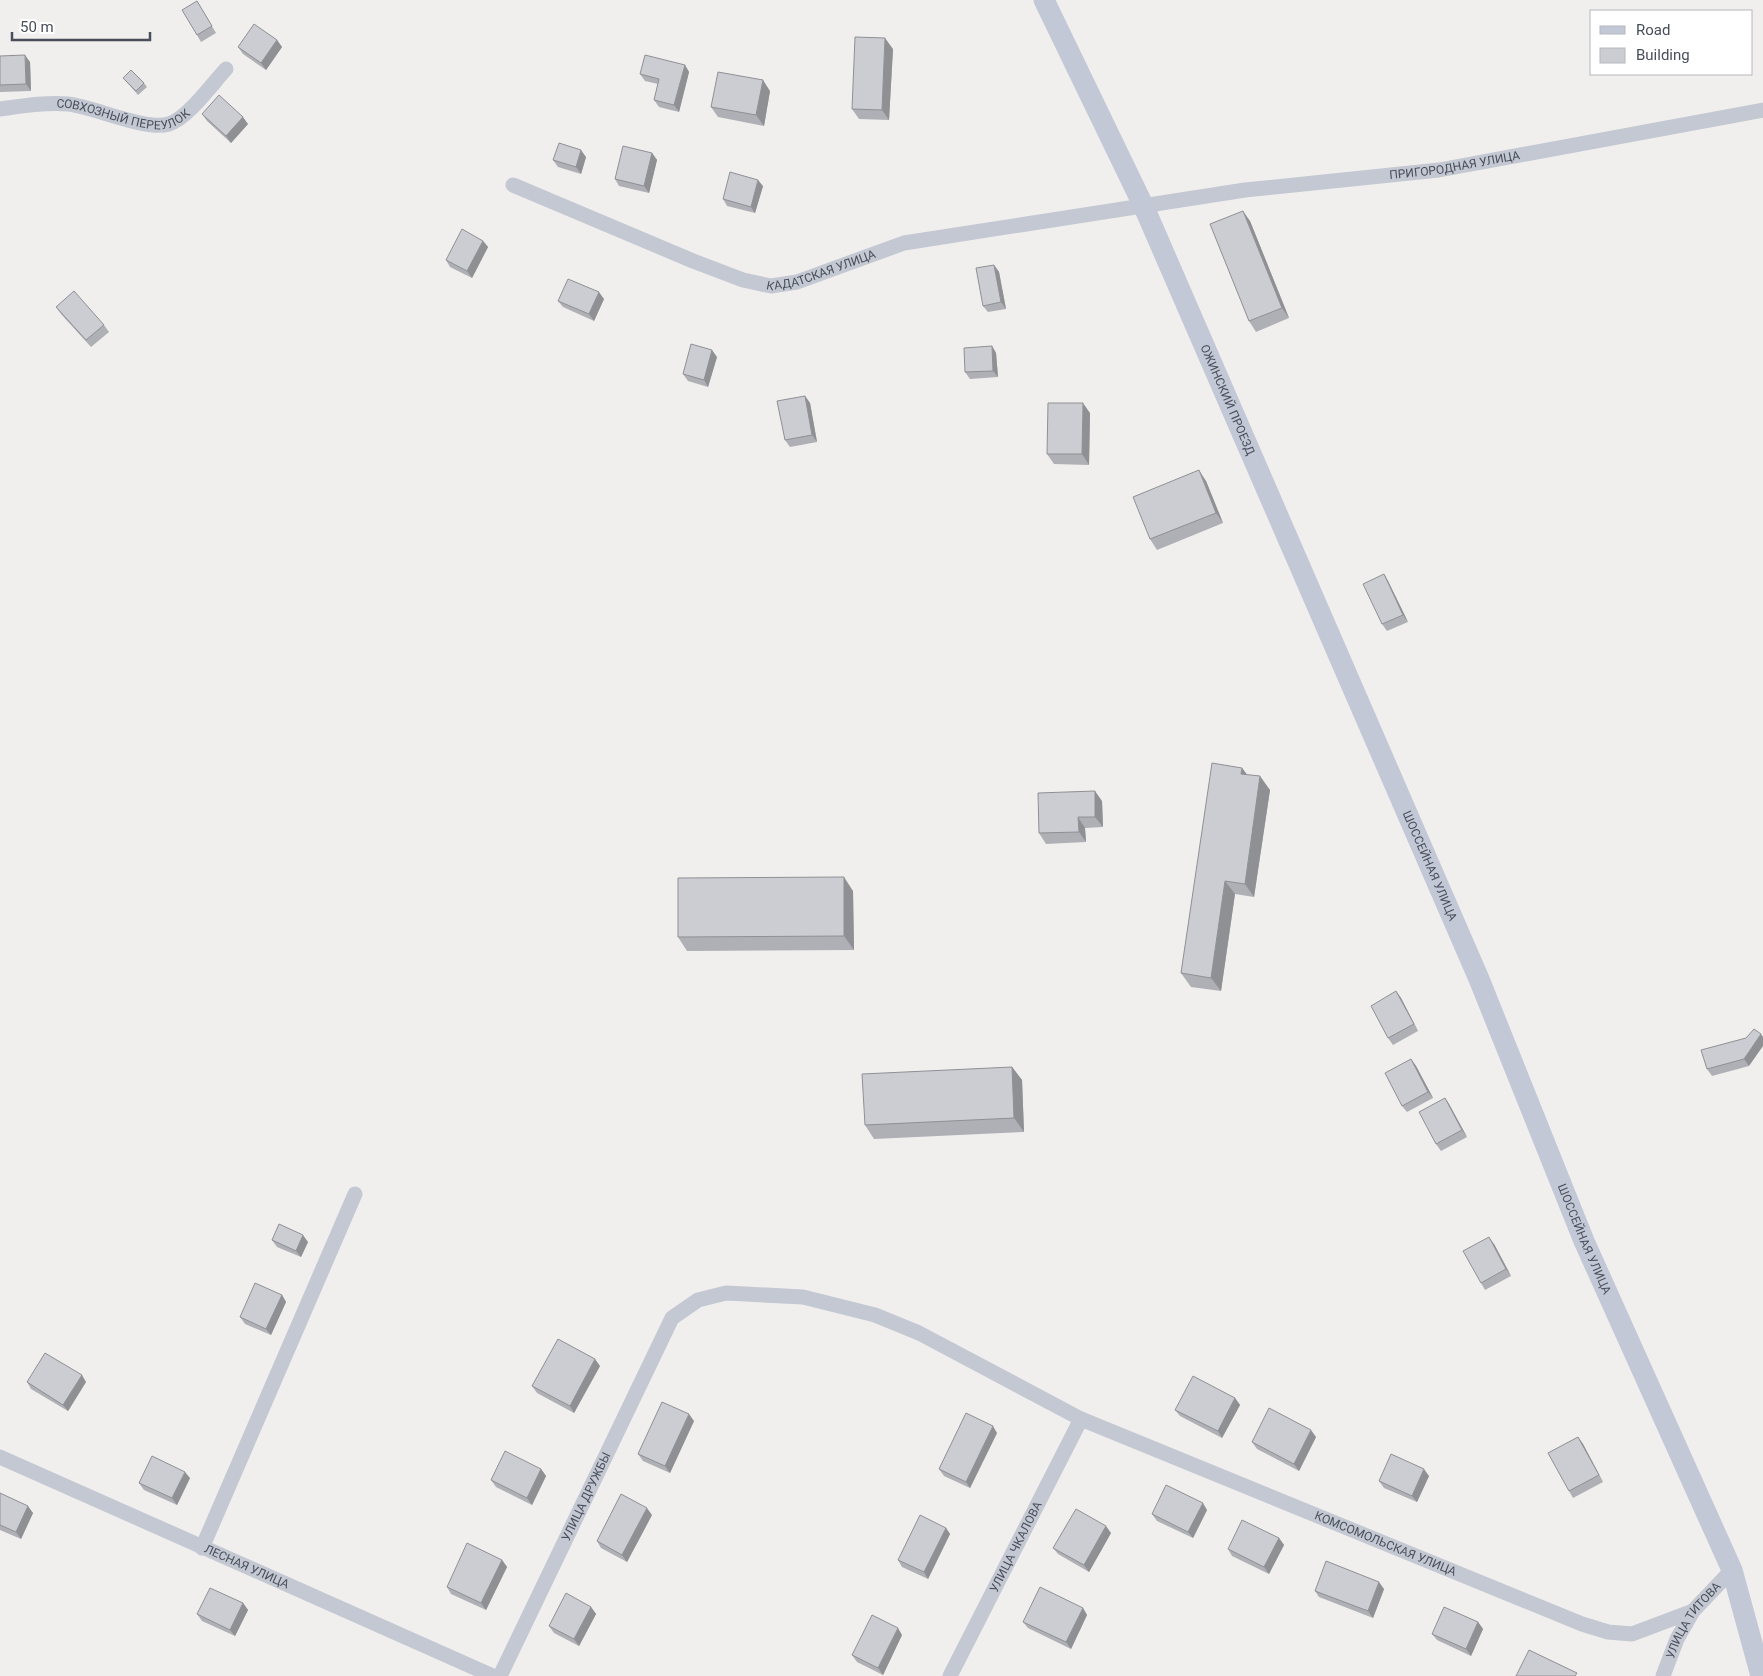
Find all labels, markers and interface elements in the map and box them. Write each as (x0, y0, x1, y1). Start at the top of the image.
scale bar (12, 10, 150, 42)
legend (1590, 10, 1753, 75)
text: 50 m (20, 18, 54, 36)
text: Road (1636, 21, 1670, 39)
text: Building (1636, 46, 1690, 64)
street label: СОВХОЗНЫЙ ПЕРЕУЛОК (56, 96, 193, 132)
street label: ПРИГОРОДНАЯ УЛИЦА (1389, 148, 1521, 182)
street label: КАДАТСКАЯ УЛИЦА (765, 247, 878, 294)
street label: ОЖИНСКИЙ ПРОЕЗД (1197, 342, 1258, 457)
street label: ШОССЕЙНАЯ УЛИЦА (1400, 809, 1460, 923)
street label: ШОССЕЙНАЯ УЛИЦА (1555, 1182, 1614, 1297)
street label: УЛИЦА ДРУЖБЫ (559, 1450, 613, 1543)
street label: УЛИЦА ЧКАЛОВА (987, 1499, 1045, 1595)
street label: КОМСОМОЛЬСКАЯ УЛИЦА (1313, 1508, 1459, 1579)
street label: ЛЕСНАЯ УЛИЦА (202, 1542, 291, 1592)
street label: УЛИЦА ТИТОВА (1663, 1579, 1724, 1661)

